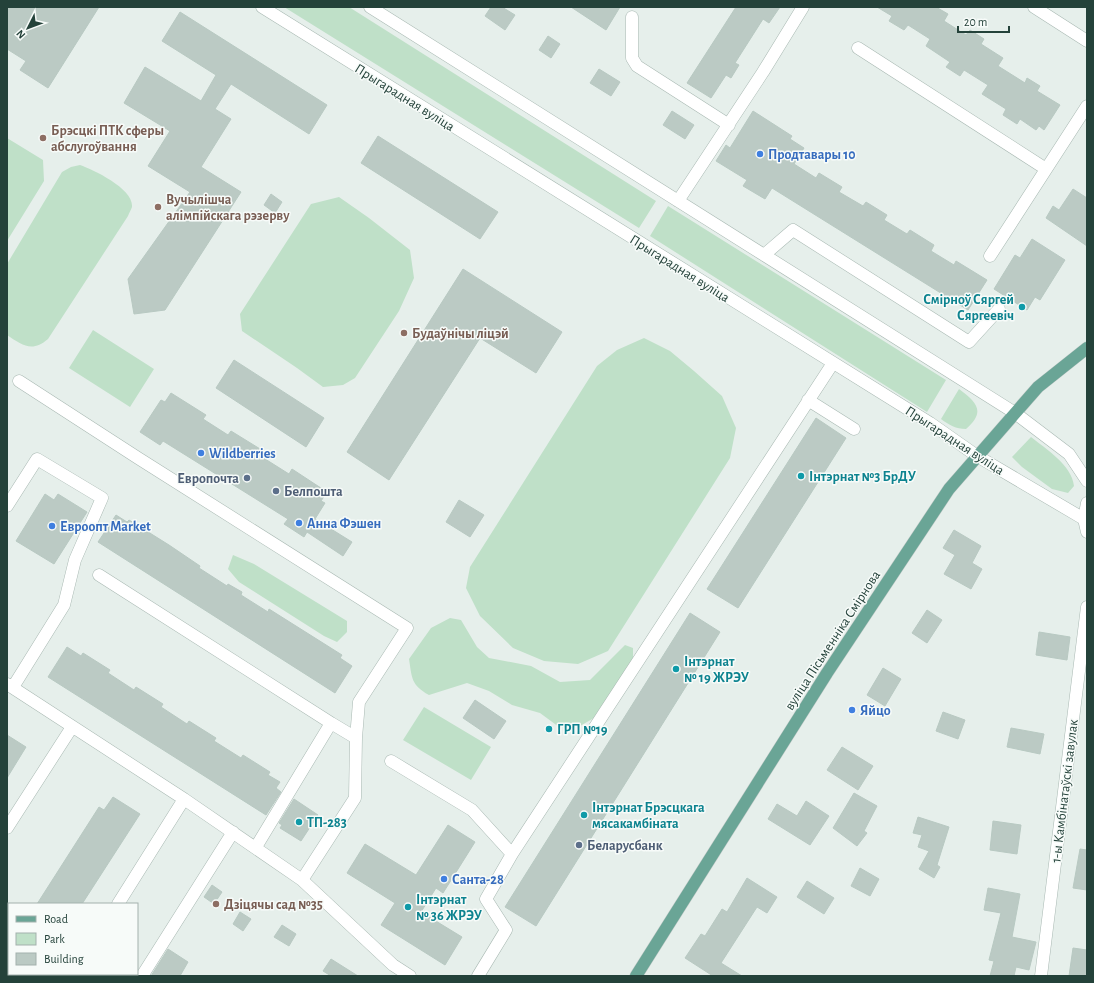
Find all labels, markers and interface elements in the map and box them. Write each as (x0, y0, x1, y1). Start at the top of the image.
north arrow (8, 8, 48, 48)
scale bar (958, 8, 1009, 34)
text: 20 m (964, 16, 987, 28)
text: N (14, 28, 28, 41)
street label: Прыгарадная вуліца (352, 61, 457, 135)
place label: Брэсцкі ПТК сферы абслугоўвання (51, 124, 164, 154)
marker: Брэсцкі ПТК сферы абслугоўвання (38, 133, 48, 143)
place label: Продтавары 10 (768, 148, 856, 162)
marker: Продтавары 10 (755, 149, 765, 159)
place label: Вучылішча алімпійскага рэзерву (166, 193, 290, 223)
marker: Вучылішча алімпійскага рэзерву (153, 202, 163, 212)
street label: Прыгарадная вуліца (627, 232, 732, 306)
place label: Смірноў Сяргей Сяргеевіч (923, 293, 1014, 323)
marker: Смірноў Сяргей Сяргеевіч (1017, 302, 1027, 312)
place label: Будаўнічы ліцэй (412, 327, 509, 341)
marker: Будаўнічы ліцэй (399, 328, 409, 338)
street label: Прыгарадная вуліца (903, 404, 1007, 478)
place label: Wildberries (209, 447, 276, 461)
marker: Wildberries (196, 448, 206, 458)
place label: Інтэрнат №3 БрДУ (809, 470, 917, 484)
marker: Інтэрнат №3 БрДУ (796, 471, 806, 481)
place label: Европочта (177, 472, 239, 486)
marker: Европочта (242, 473, 252, 483)
place label: Белпошта (284, 485, 343, 499)
marker: Белпошта (271, 486, 281, 496)
place label: Анна Фэшен (307, 517, 381, 531)
marker: Анна Фэшен (294, 518, 304, 528)
place label: Евроопт Market (60, 520, 151, 534)
marker: Евроопт Market (47, 521, 57, 531)
street label: вуліца Пісьменніка Смірнова (783, 568, 883, 713)
place label: Інтэрнат № 19 ЖРЭУ (684, 655, 750, 685)
marker: Інтэрнат № 19 ЖРЭУ (671, 664, 681, 674)
place label: Яйцо (860, 704, 891, 718)
marker: Яйцо (847, 705, 857, 715)
street label: 1-ы Камбінатаўскі завулак (1049, 718, 1081, 864)
place label: ГРП №19 (557, 723, 608, 737)
marker: ГРП №19 (544, 724, 554, 734)
place label: Інтэрнат Брэсцкага мясакамбіната (592, 801, 705, 831)
marker: Інтэрнат Брэсцкага мясакамбіната (579, 810, 589, 820)
place label: ТП-283 (307, 816, 347, 830)
marker: ТП-283 (294, 817, 304, 827)
place label: Беларусбанк (587, 839, 663, 853)
marker: Беларусбанк (574, 840, 584, 850)
place label: Санта-28 (452, 873, 504, 887)
marker: Санта-28 (439, 874, 449, 884)
place label: Інтэрнат № 36 ЖРЭУ (416, 893, 483, 923)
place label: Дзіцячы сад №35 (224, 898, 323, 912)
marker: Дзіцячы сад №35 (211, 899, 221, 909)
marker: Інтэрнат № 36 ЖРЭУ (403, 902, 413, 912)
legend (8, 903, 138, 975)
text: Road (44, 913, 68, 925)
text: Park (44, 933, 65, 945)
text: Building (44, 953, 84, 965)

